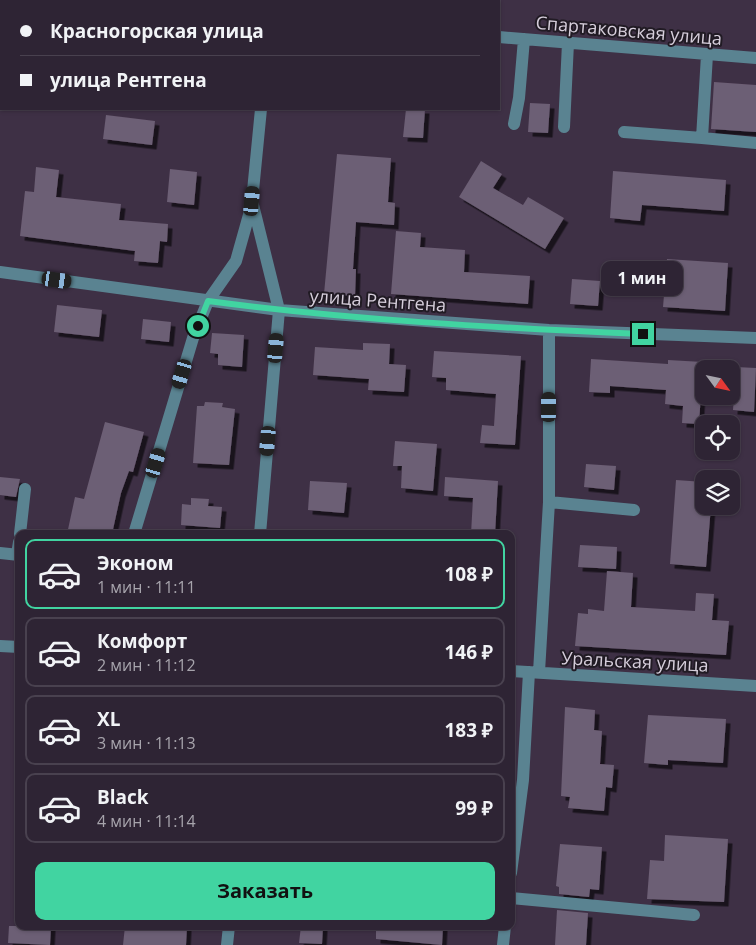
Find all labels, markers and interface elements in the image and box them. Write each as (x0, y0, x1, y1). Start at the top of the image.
street label: Спартаковская улица (535, 10, 723, 50)
text: Красногорская улица (50, 18, 264, 44)
text: улица Рентгена (50, 67, 207, 93)
car (243, 185, 260, 217)
callout: 1 мин (602, 262, 684, 296)
text: 1 мин (618, 267, 666, 289)
car (41, 270, 72, 290)
street label: улица Рентгена (309, 283, 447, 317)
route start (187, 315, 209, 337)
route end (632, 323, 654, 345)
car (267, 332, 284, 364)
car (170, 357, 193, 391)
north arrow (695, 360, 740, 405)
map controls (695, 360, 740, 515)
car (541, 392, 556, 422)
button: locate (695, 415, 740, 460)
car (259, 425, 276, 457)
car (144, 446, 167, 480)
button: layers (695, 470, 740, 515)
text: Эконом (97, 550, 174, 576)
icon: car (37, 552, 82, 597)
text: 108 ₽ (444, 561, 493, 587)
text: 1 мин · 11:11 (97, 576, 196, 598)
text: Комфорт (97, 628, 187, 654)
icon: car (37, 630, 82, 675)
text: 146 ₽ (444, 639, 493, 665)
street label: Уральская улица (561, 645, 709, 677)
text: 2 мин · 11:12 (97, 654, 196, 676)
text: XL (97, 706, 120, 732)
icon: car (37, 708, 82, 753)
text: 183 ₽ (444, 717, 493, 743)
text: 3 мин · 11:13 (97, 732, 196, 754)
text: Black (97, 784, 149, 810)
icon: car (37, 786, 82, 831)
text: 99 ₽ (455, 795, 493, 821)
text: 4 мин · 11:14 (97, 810, 196, 832)
button: Заказать (35, 862, 495, 920)

